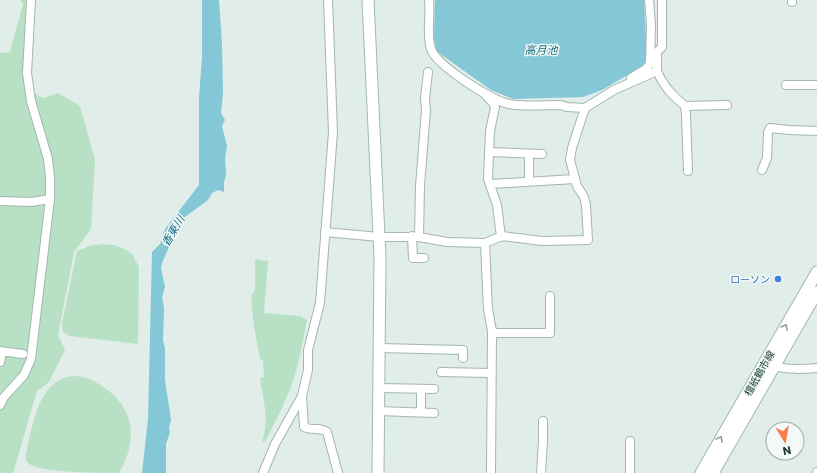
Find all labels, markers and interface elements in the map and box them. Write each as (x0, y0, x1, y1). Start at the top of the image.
water label: 高月池 (525, 42, 558, 58)
water label: 香東川 (158, 212, 189, 249)
place label: ローソン (730, 272, 770, 287)
marker: ローソン (773, 274, 783, 284)
one-way arrow (781, 324, 788, 331)
street label: 檀紙鶴市線 (740, 348, 778, 399)
north arrow (765, 421, 805, 461)
one-way arrow (716, 436, 723, 443)
text: N (781, 442, 792, 459)

